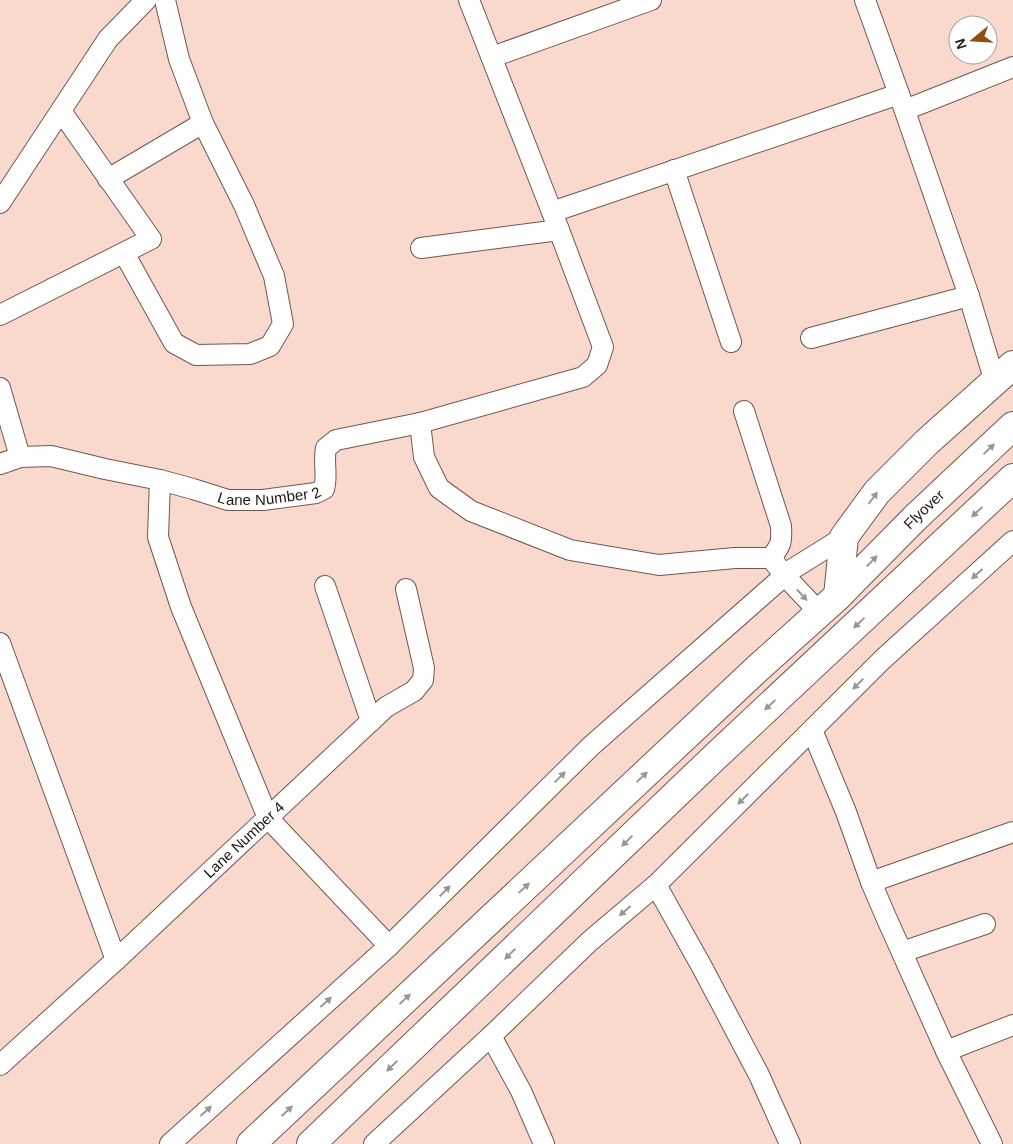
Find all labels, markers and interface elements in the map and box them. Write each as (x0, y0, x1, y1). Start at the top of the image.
north arrow (948, 15, 998, 65)
text: N (951, 37, 970, 51)
one-way arrow (982, 443, 994, 455)
street label: Lane Number 2 (216, 483, 324, 508)
street label: Flyover (900, 486, 947, 532)
one-way arrow (868, 491, 878, 505)
one-way arrow (972, 506, 984, 518)
one-way arrow (866, 556, 878, 568)
one-way arrow (971, 568, 983, 580)
one-way arrow (796, 588, 808, 600)
one-way arrow (853, 617, 865, 629)
one-way arrow (852, 678, 864, 690)
one-way arrow (765, 699, 777, 711)
one-way arrow (554, 771, 566, 783)
one-way arrow (636, 771, 648, 783)
one-way arrow (737, 792, 749, 804)
street label: Lane Number 4 (200, 798, 287, 881)
one-way arrow (621, 835, 633, 847)
one-way arrow (518, 882, 530, 894)
one-way arrow (438, 885, 450, 897)
one-way arrow (619, 905, 631, 916)
one-way arrow (504, 948, 516, 960)
one-way arrow (399, 993, 411, 1005)
one-way arrow (320, 996, 332, 1008)
one-way arrow (387, 1060, 399, 1072)
one-way arrow (199, 1105, 211, 1117)
one-way arrow (280, 1105, 292, 1117)

